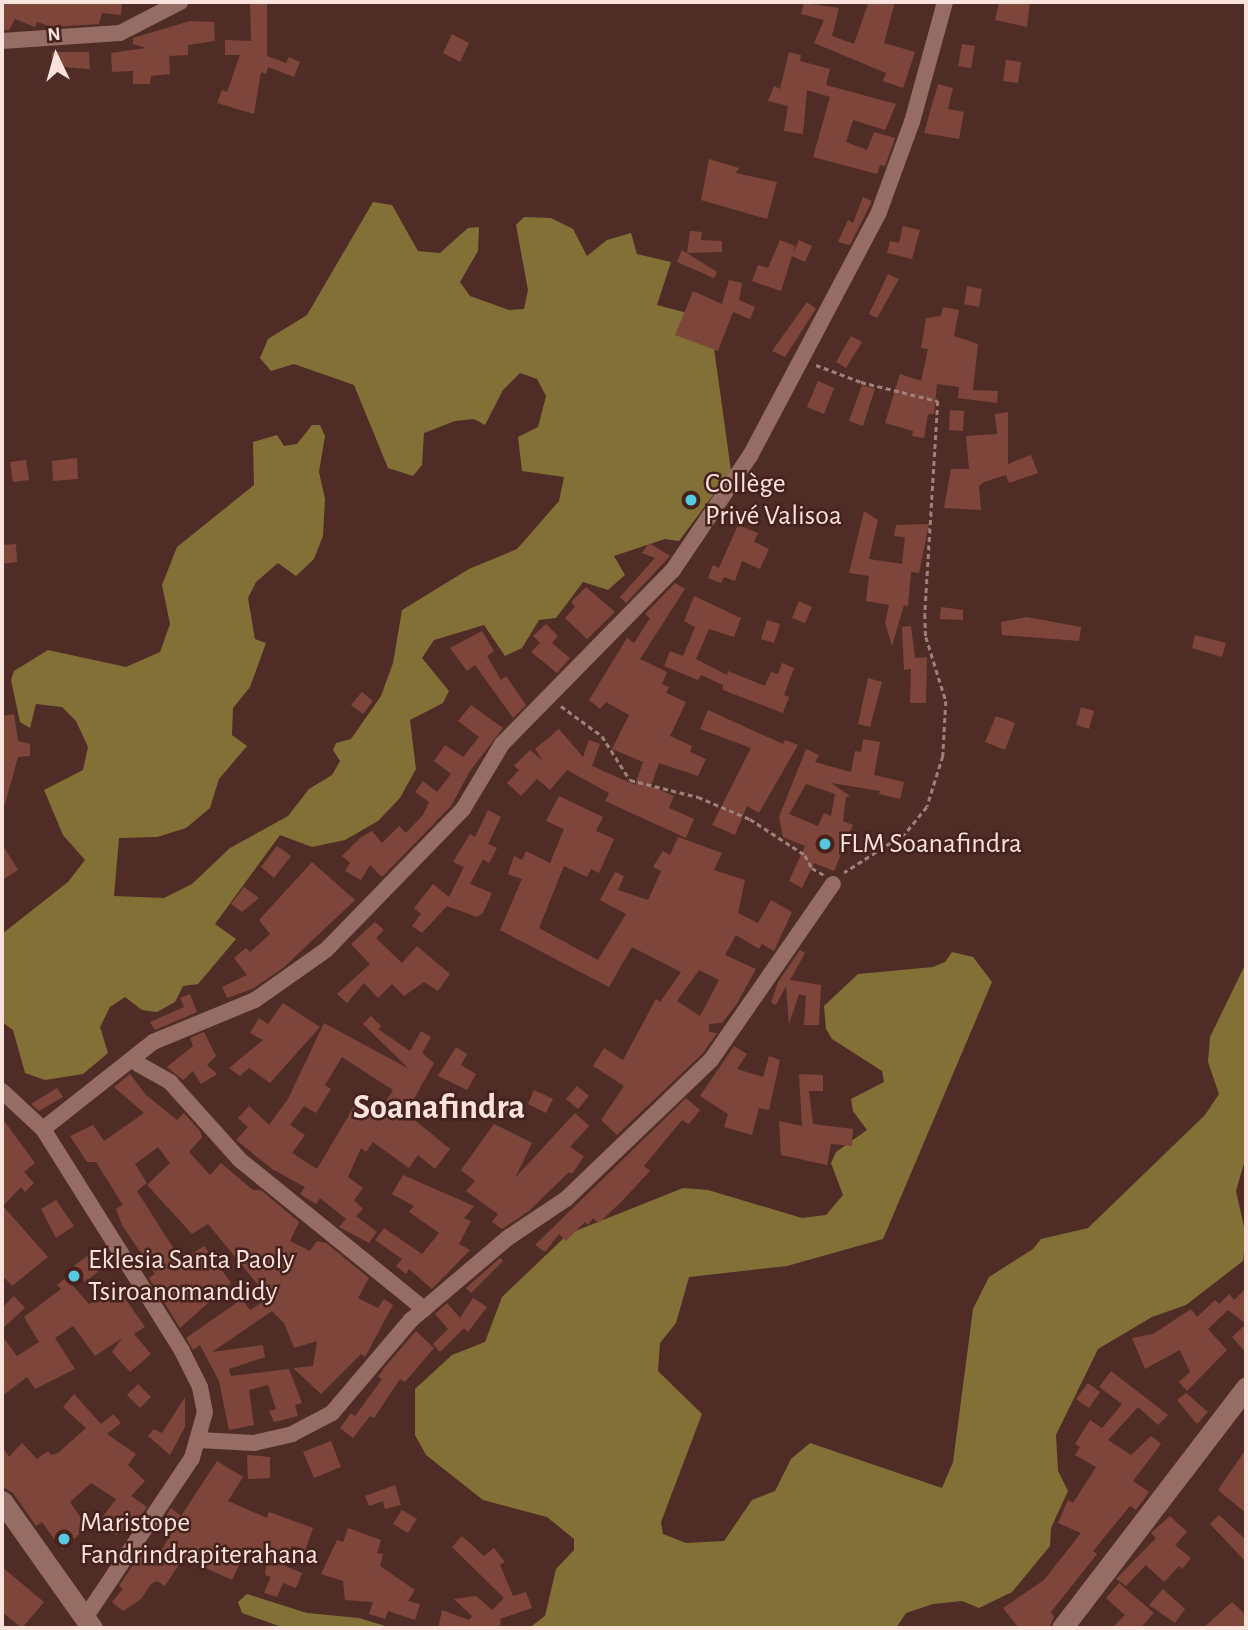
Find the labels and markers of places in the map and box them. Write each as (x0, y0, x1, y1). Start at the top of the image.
place label: Collège Privé Valisoa (705, 467, 842, 533)
marker: Collège Privé Valisoa (683, 492, 699, 508)
place label: FLM Soanafindra (839, 827, 1022, 861)
marker: FLM Soanafindra (817, 836, 833, 852)
place label: Eklesia Santa Paoly Tsiroanomandidy (88, 1243, 294, 1309)
marker: Eklesia Santa Paoly Tsiroanomandidy (66, 1268, 82, 1284)
place label: Maristope Fandrindrapiterahana (80, 1506, 318, 1572)
marker: Maristope Fandrindrapiterahana (54, 1529, 74, 1549)

